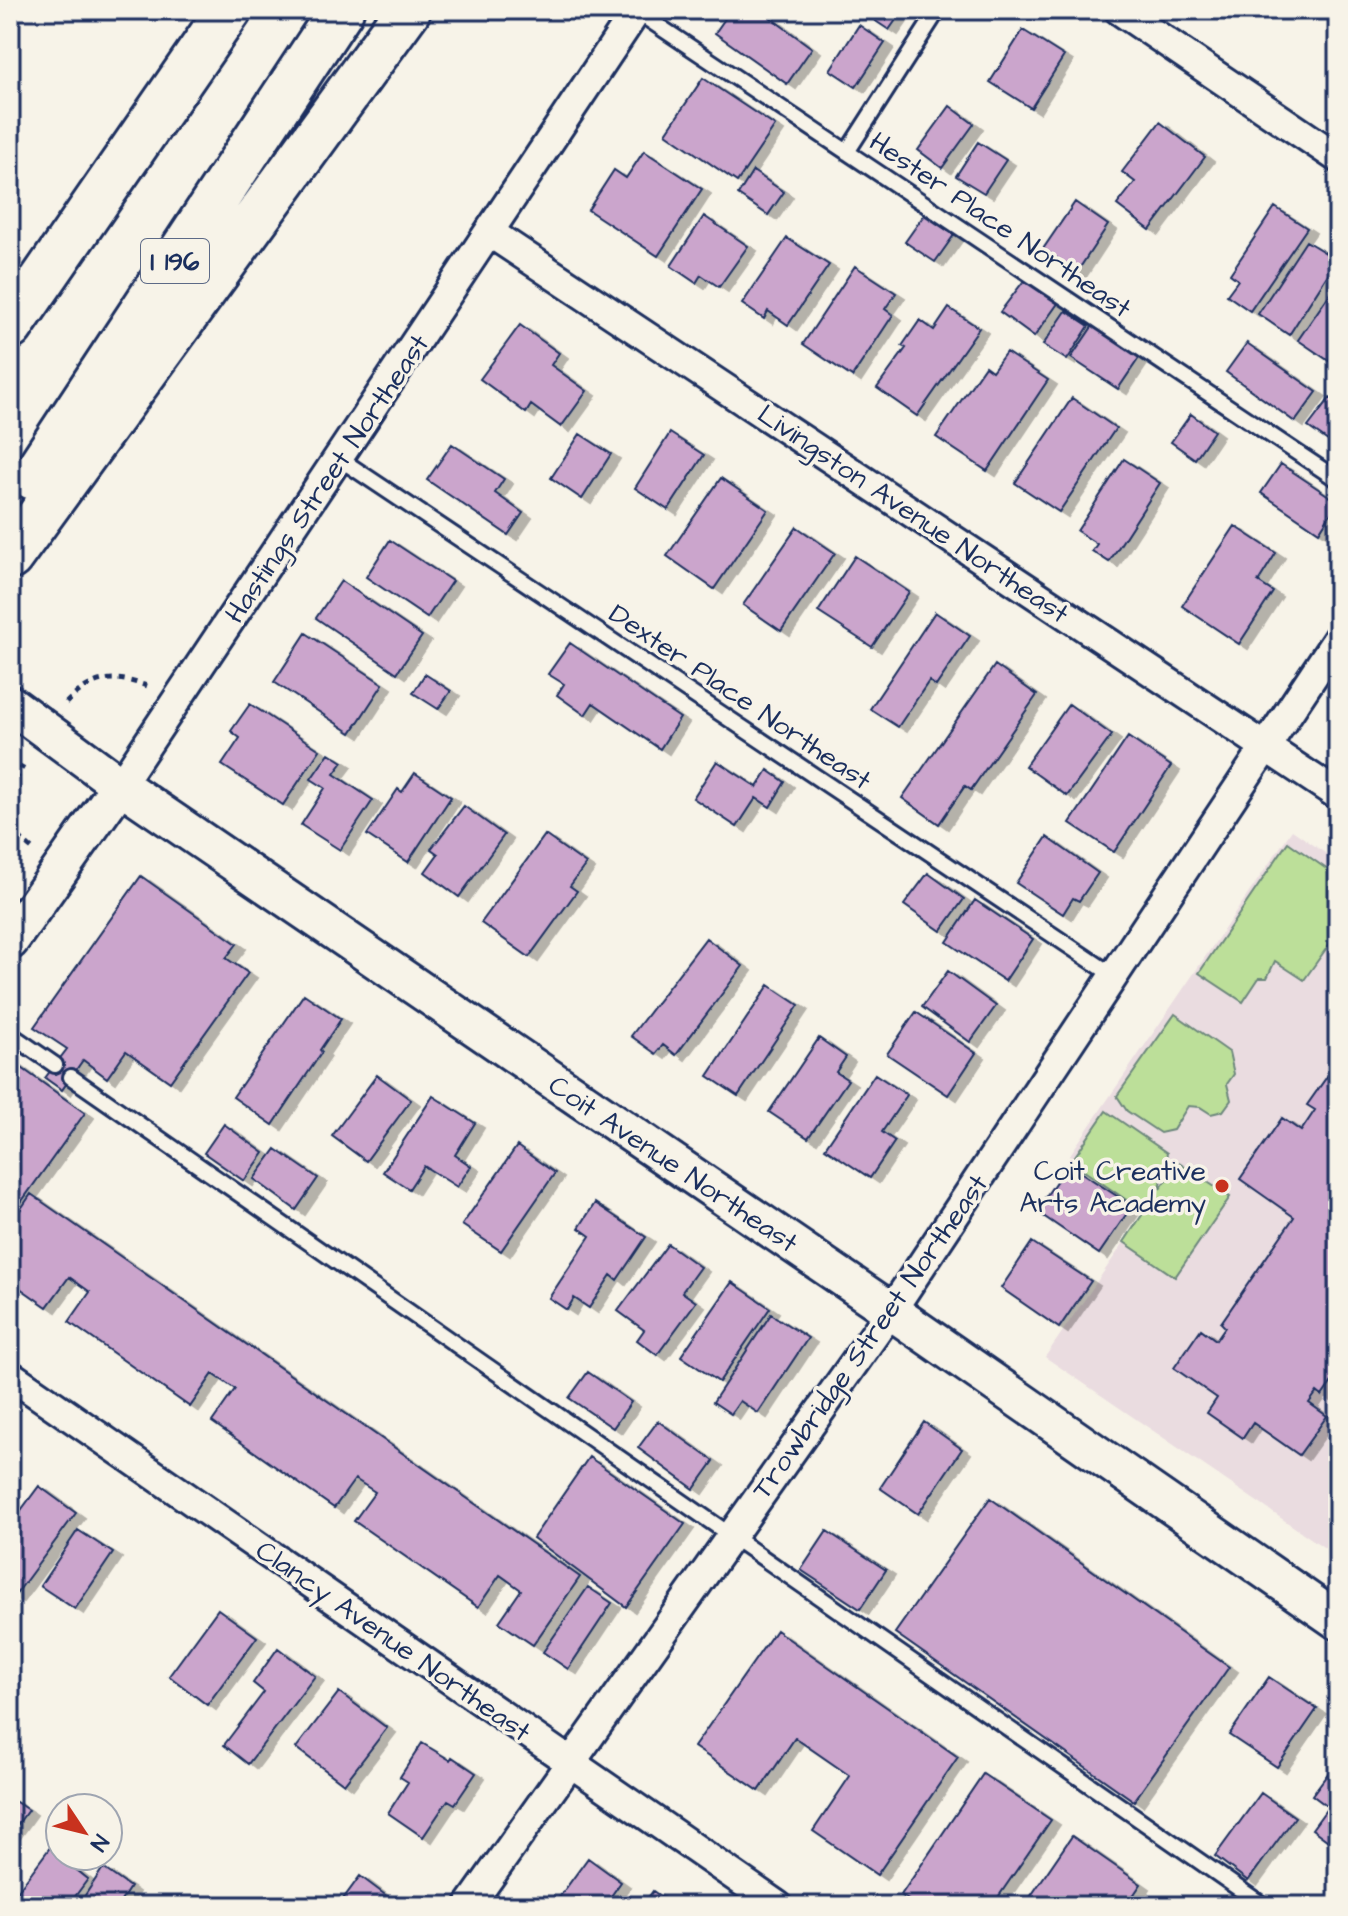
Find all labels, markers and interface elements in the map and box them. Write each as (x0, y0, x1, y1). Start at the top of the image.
street label: Hester Place Northeast (861, 123, 1140, 328)
road number: I 196 (141, 239, 209, 283)
street label: Hastings Street Northeast (216, 326, 440, 632)
street label: Livingston Avenue Northeast (749, 395, 1077, 635)
street label: Dexter Place Northeast (601, 595, 880, 800)
street label: Coit Avenue Northeast (541, 1066, 806, 1263)
place label: Coit Creative Arts Academy (1019, 1152, 1206, 1225)
street label: Trowbridge Street Northeast (743, 1166, 999, 1508)
marker: Coit Creative Arts Academy (1213, 1177, 1231, 1195)
street label: Clancy Avenue Northeast (247, 1531, 539, 1753)
north arrow (44, 1792, 124, 1872)
text: N (82, 1828, 116, 1857)

